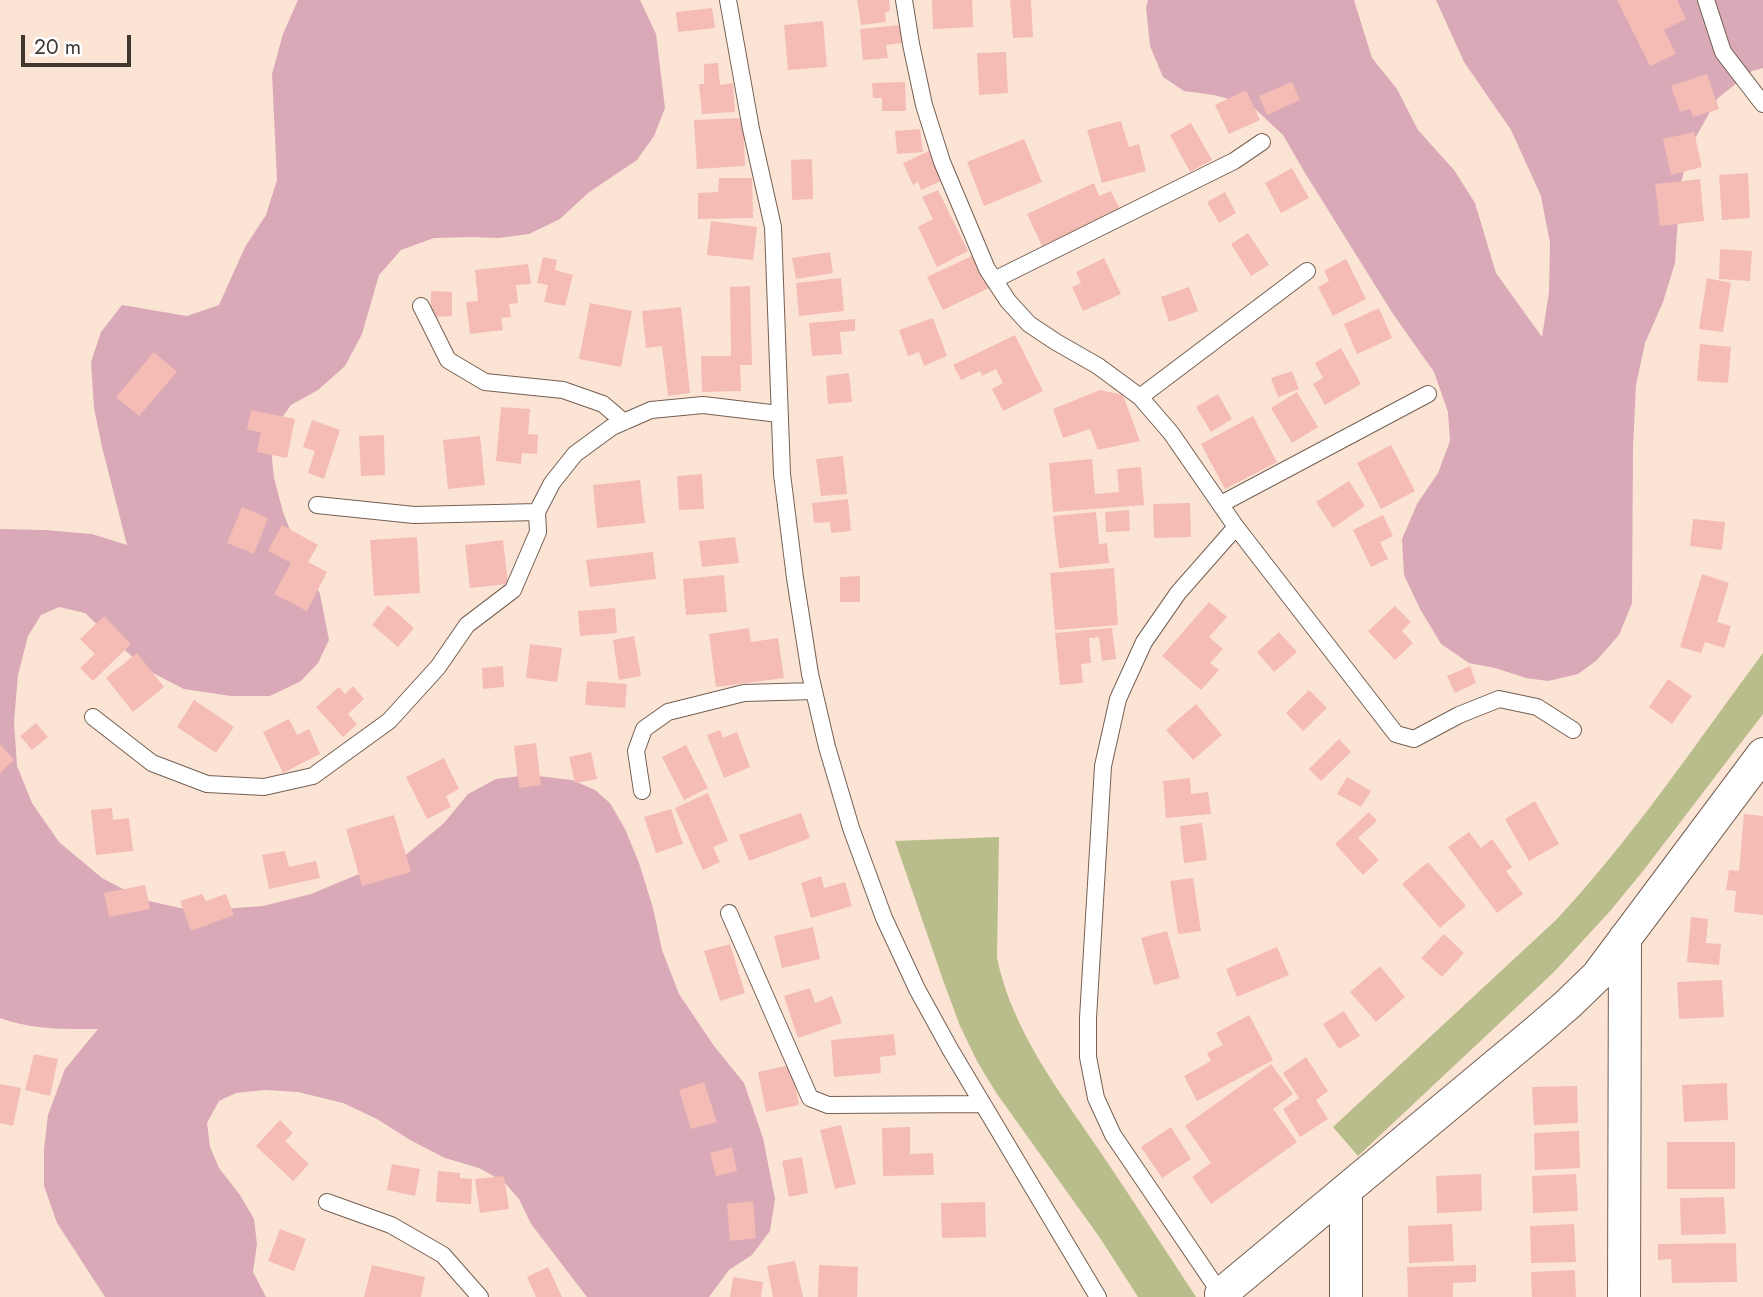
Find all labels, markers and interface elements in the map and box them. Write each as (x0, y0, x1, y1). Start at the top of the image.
scale bar (24, 21, 135, 65)
text: 20 m (34, 32, 81, 62)

